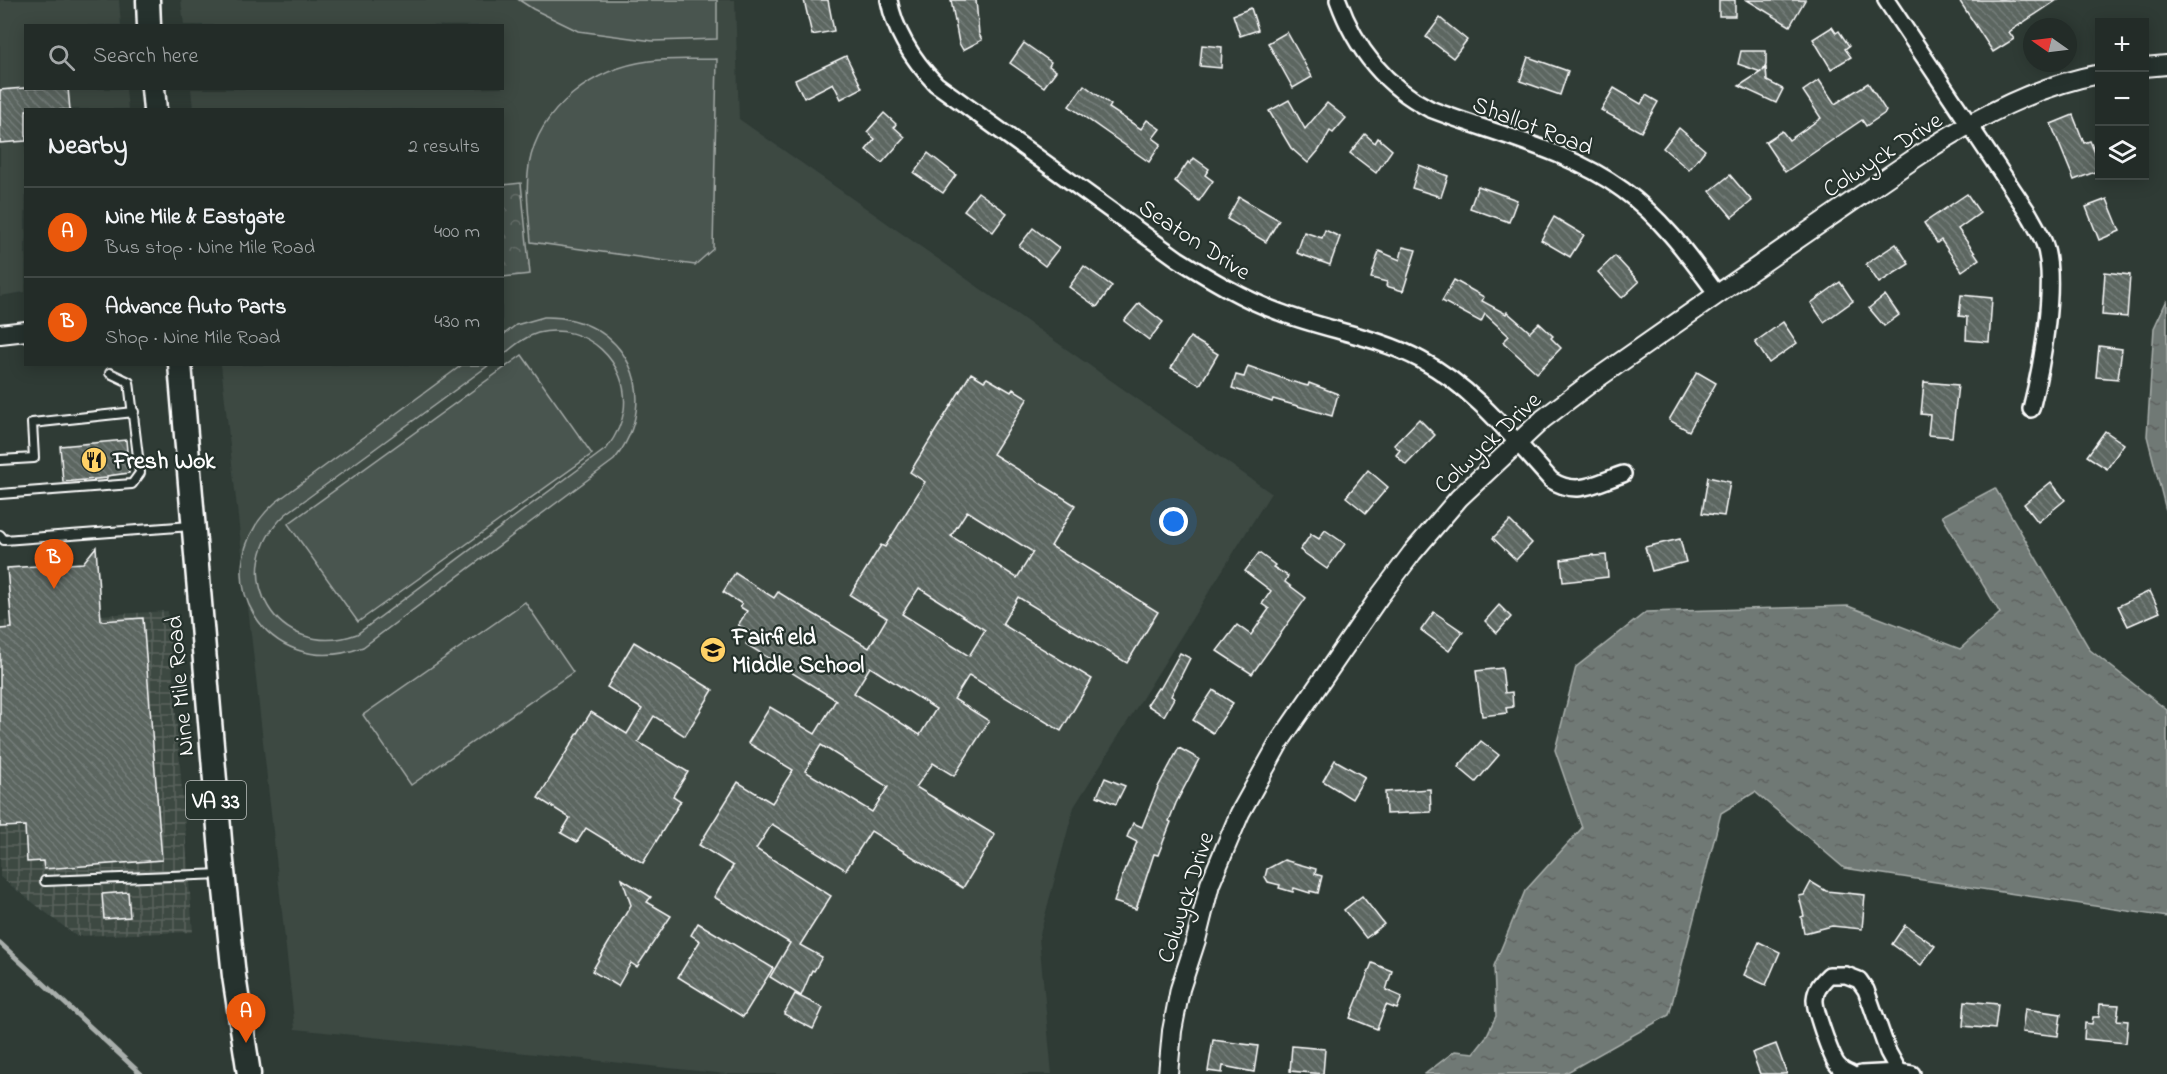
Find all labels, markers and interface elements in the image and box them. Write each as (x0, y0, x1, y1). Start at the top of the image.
north arrow (2023, 18, 2077, 72)
map controls (2095, 18, 2149, 180)
button: + (2095, 18, 2149, 72)
search box (24, 24, 504, 90)
icon: search (45, 41, 78, 74)
text: Search here (93, 41, 198, 73)
button: − (2095, 72, 2149, 126)
street label: Shallot Road (1467, 88, 1598, 167)
street label: Colwyck Drive (1817, 104, 1951, 209)
button: layers (2095, 126, 2149, 180)
text: Nearby (48, 128, 127, 166)
text: 2 results (408, 133, 480, 162)
street label: Seaton Drive (1131, 192, 1257, 291)
text: Nine Mile & Eastgate (105, 202, 285, 234)
text: A (61, 218, 74, 247)
text: 400 m (434, 218, 480, 247)
text: Bus stop · Nine Mile Road (105, 234, 315, 263)
text: Advance Auto Parts (105, 292, 286, 324)
text: B (61, 308, 74, 337)
text: 430 m (434, 308, 480, 337)
text: Shop · Nine Mile Road (105, 324, 280, 353)
street label: Colwyck Drive (1427, 384, 1551, 504)
restaurant icon: Fresh Wok (79, 445, 109, 475)
place label: Fresh Wok (112, 445, 216, 480)
your location (1159, 507, 1188, 536)
pin: B (34, 540, 74, 589)
street label: Nine Mile Road (158, 614, 205, 758)
place label: Fairfield Middle School (731, 621, 864, 684)
school or university icon: Fairfield Middle School (698, 635, 728, 665)
road number: VA 33 (186, 781, 246, 819)
street label: Colwyck Drive (1150, 827, 1226, 968)
pin: A (226, 994, 266, 1043)

